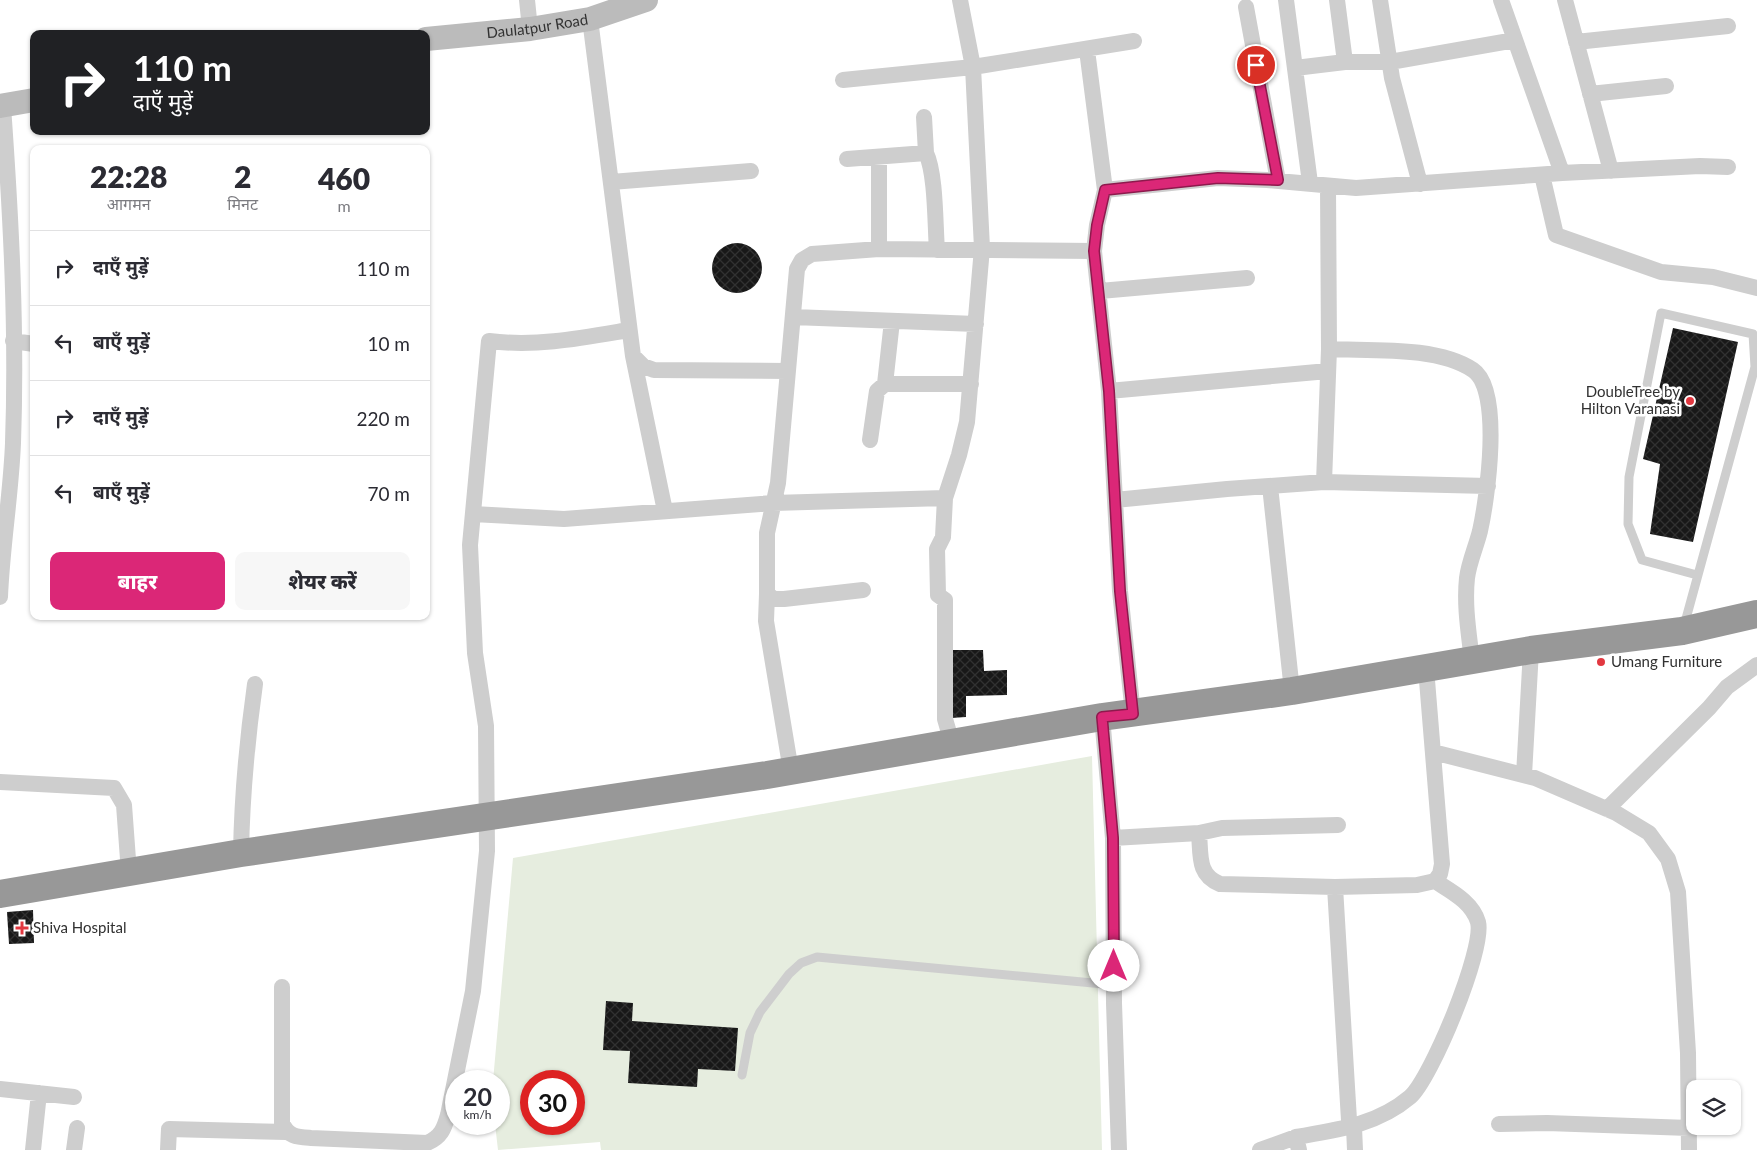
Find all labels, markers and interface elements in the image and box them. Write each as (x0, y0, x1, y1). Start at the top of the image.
street label: Daulatpur Road (486, 9, 589, 41)
pin (1235, 44, 1277, 86)
text: 110 m (133, 46, 232, 88)
icon: right (50, 50, 115, 115)
icon: arrive (1242, 51, 1270, 79)
text: दाएँ मुड़ें (133, 88, 193, 115)
text: 22:28 (90, 158, 167, 194)
text: 2 (234, 158, 251, 194)
text: 460 (318, 160, 370, 196)
text: आगमन (107, 194, 151, 213)
text: मिनट (227, 194, 258, 213)
text: m (337, 196, 351, 215)
icon: right (50, 254, 78, 282)
text: दाएँ मुड़ें (93, 255, 149, 278)
text: 110 m (356, 257, 410, 280)
icon: left (50, 329, 78, 357)
text: बाएँ मुड़ें (93, 330, 150, 353)
text: 10 m (367, 332, 410, 355)
place label: DoubleTree by Hilton Varanasi (1581, 382, 1680, 417)
marker: DoubleTree by Hilton Varanasi (1684, 395, 1696, 407)
icon: right (50, 404, 78, 432)
text: दाएँ मुड़ें (93, 405, 149, 428)
text: 220 m (356, 407, 410, 430)
icon: left (50, 479, 78, 507)
text: बाएँ मुड़ें (93, 480, 150, 503)
text: 70 m (367, 482, 410, 505)
button: बाहर (50, 552, 225, 610)
button: शेयर करें (235, 552, 410, 610)
place label: Umang Furniture (1611, 652, 1722, 670)
marker: Umang Furniture (1595, 656, 1607, 668)
place label: Shiva Hospital (33, 918, 126, 936)
marker: Shiva Hospital (15, 921, 29, 935)
position arrow (1087, 939, 1139, 991)
speed limit sign: 30 (520, 1070, 585, 1135)
map controls (1686, 1080, 1741, 1135)
button: layers (1686, 1080, 1741, 1135)
text: 20 (463, 1081, 492, 1111)
text: km/h (463, 1107, 492, 1122)

